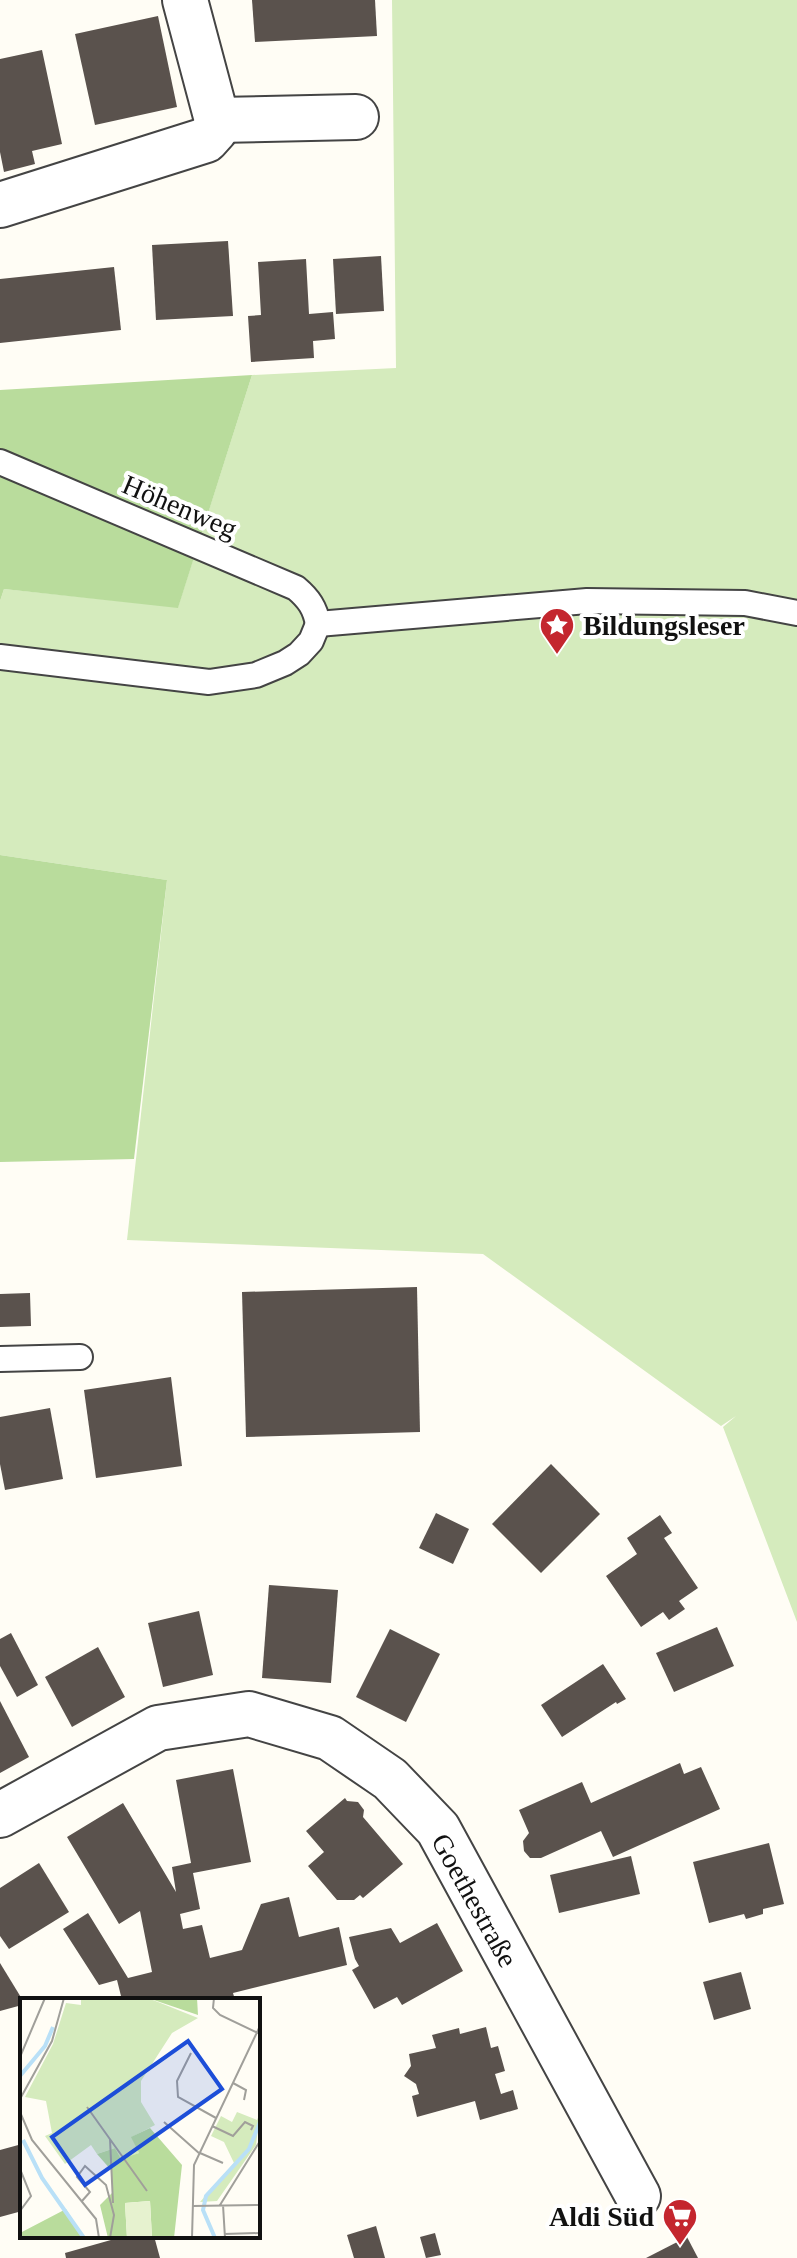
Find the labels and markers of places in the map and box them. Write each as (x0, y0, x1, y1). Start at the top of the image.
place icon: Bildungsleser (538, 606, 576, 656)
place label: Bildungsleser (583, 610, 745, 641)
supermarket icon: Aldi Süd (661, 2197, 699, 2247)
place label: Aldi Süd (549, 2201, 654, 2232)

